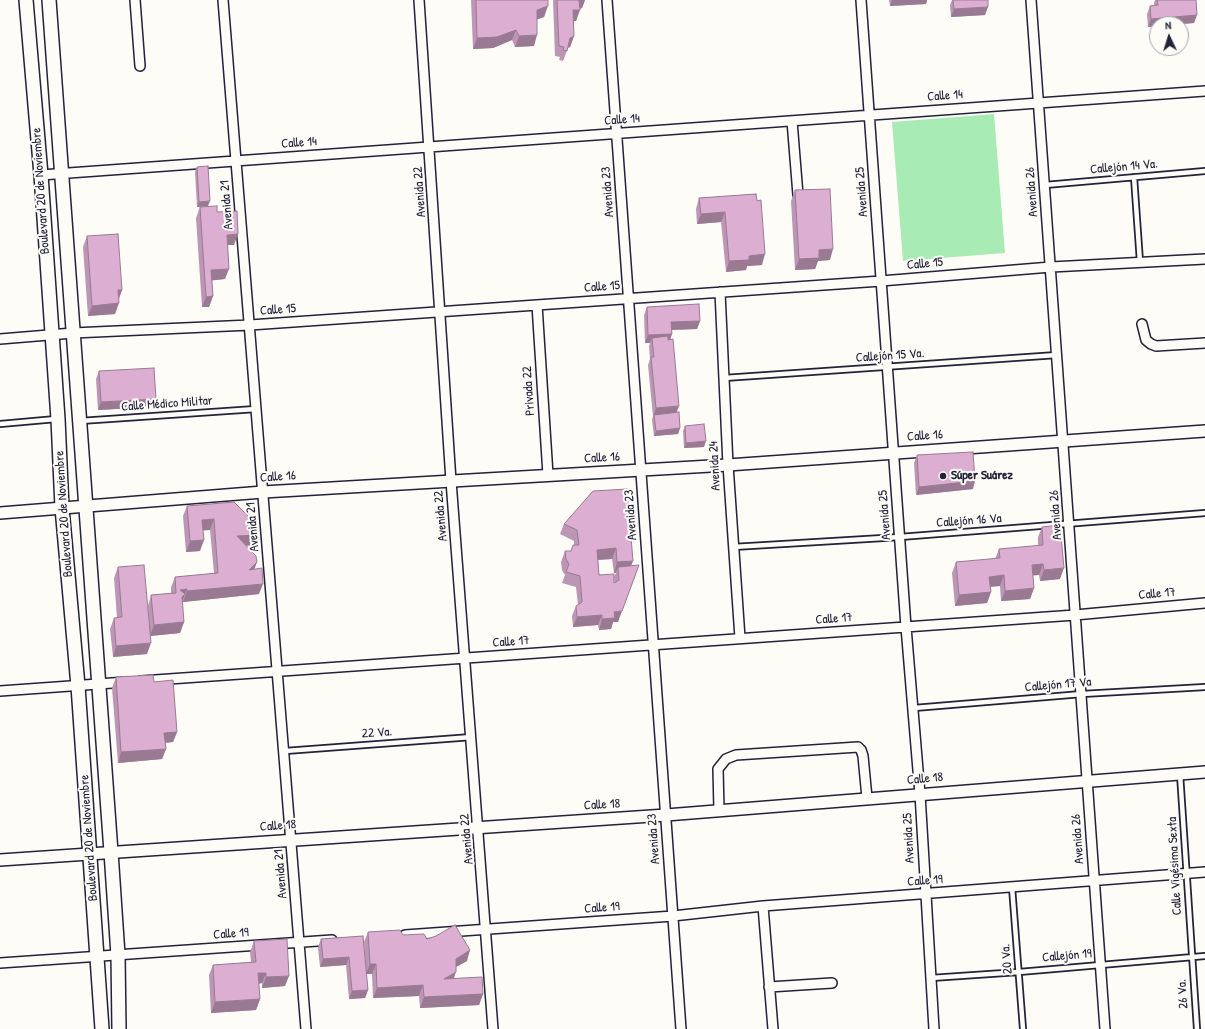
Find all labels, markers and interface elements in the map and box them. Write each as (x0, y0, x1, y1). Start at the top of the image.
north arrow (1149, 16, 1189, 56)
text: N (1165, 18, 1172, 32)
street label: Calle 14 (927, 87, 963, 105)
street label: Calle 14 (604, 111, 640, 129)
street label: Boulevard 20 de Noviembre (29, 127, 53, 255)
street label: Calle 14 (281, 134, 317, 152)
street label: Callejón 14 Va. (1089, 156, 1159, 178)
street label: Avenida 22 (410, 166, 430, 218)
street label: Avenida 23 (598, 166, 618, 218)
street label: Avenida 25 (852, 166, 872, 218)
street label: Avenida 26 (1022, 167, 1042, 217)
street label: Avenida 21 (217, 180, 237, 230)
street label: Calle 15 (906, 255, 944, 273)
street label: Calle 15 (583, 278, 621, 296)
street label: Calle 15 (259, 301, 297, 319)
street label: Callejón 15 Va. (855, 346, 925, 366)
street label: Privada 22 (519, 366, 539, 416)
street label: Calle Médico Militar (121, 393, 213, 415)
street label: Calle 16 (907, 427, 943, 445)
street label: Avenida 24 (706, 441, 724, 491)
street label: Calle 16 (584, 449, 620, 467)
street label: Boulevard 20 de Noviembre (52, 450, 76, 578)
street label: Calle 16 (260, 468, 296, 486)
place label: Súper Suárez (951, 468, 1013, 484)
marker: Súper Suárez (938, 471, 948, 481)
street label: Avenida 23 (621, 489, 641, 541)
street label: Avenida 25 (875, 489, 895, 541)
street label: Avenida 22 (431, 490, 451, 542)
street label: Avenida 26 (1046, 490, 1066, 540)
street label: Avenida 21 (243, 502, 263, 552)
street label: Callejón 16 Va (936, 511, 1002, 531)
street label: Calle 17 (1138, 585, 1176, 603)
street label: Calle 17 (815, 610, 853, 628)
street label: Calle 17 (492, 633, 530, 651)
street label: Callejón 17 Va (1024, 674, 1092, 696)
street label: 22 Va. (361, 724, 393, 742)
street label: Calle 18 (906, 770, 944, 788)
street label: Boulevard 20 de Noviembre (77, 774, 101, 902)
street label: Calle 18 (583, 796, 621, 814)
street label: Avenida 22 (457, 813, 477, 865)
street label: Avenida 23 (644, 813, 664, 865)
street label: Avenida 25 (900, 813, 918, 863)
street label: Avenida 26 (1068, 814, 1088, 864)
street label: Calle Vigésima Sexta (1165, 816, 1185, 916)
street label: Calle 18 (259, 817, 297, 835)
street label: Avenida 21 (271, 849, 291, 899)
street label: Calle 19 (907, 872, 943, 890)
street label: Calle 19 (584, 899, 620, 917)
street label: Calle 19 (213, 925, 249, 943)
street label: 20 Va. (998, 943, 1016, 975)
street label: Callejón 19 (1042, 946, 1092, 966)
street label: 26 Va. (1174, 979, 1192, 1009)

